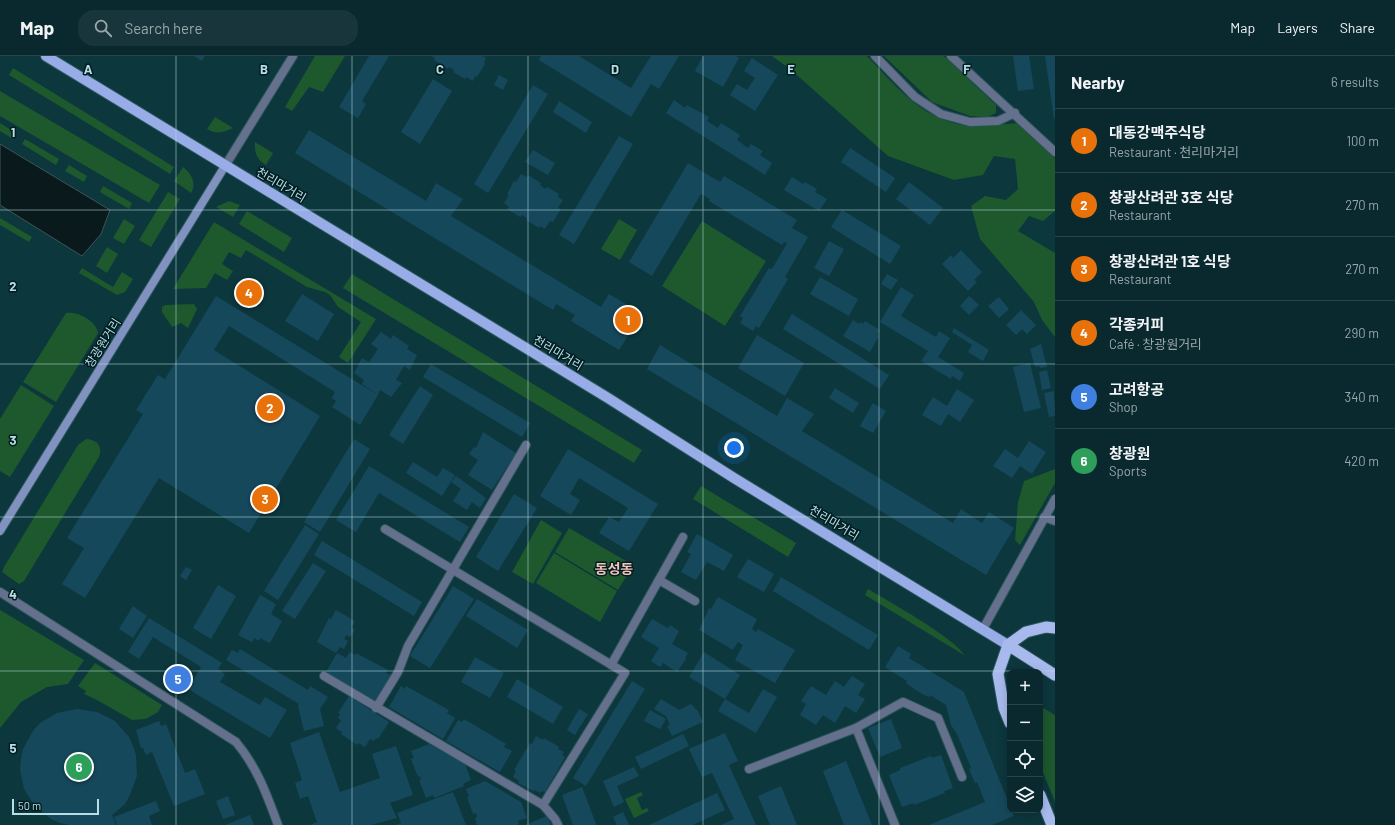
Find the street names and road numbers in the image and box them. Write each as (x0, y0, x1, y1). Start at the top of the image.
street label: 천리마거리 (254, 164, 309, 204)
street label: 창광원거리 (82, 315, 123, 370)
street label: 천리마거리 (531, 332, 586, 372)
street label: 천리마거리 (807, 502, 862, 542)

